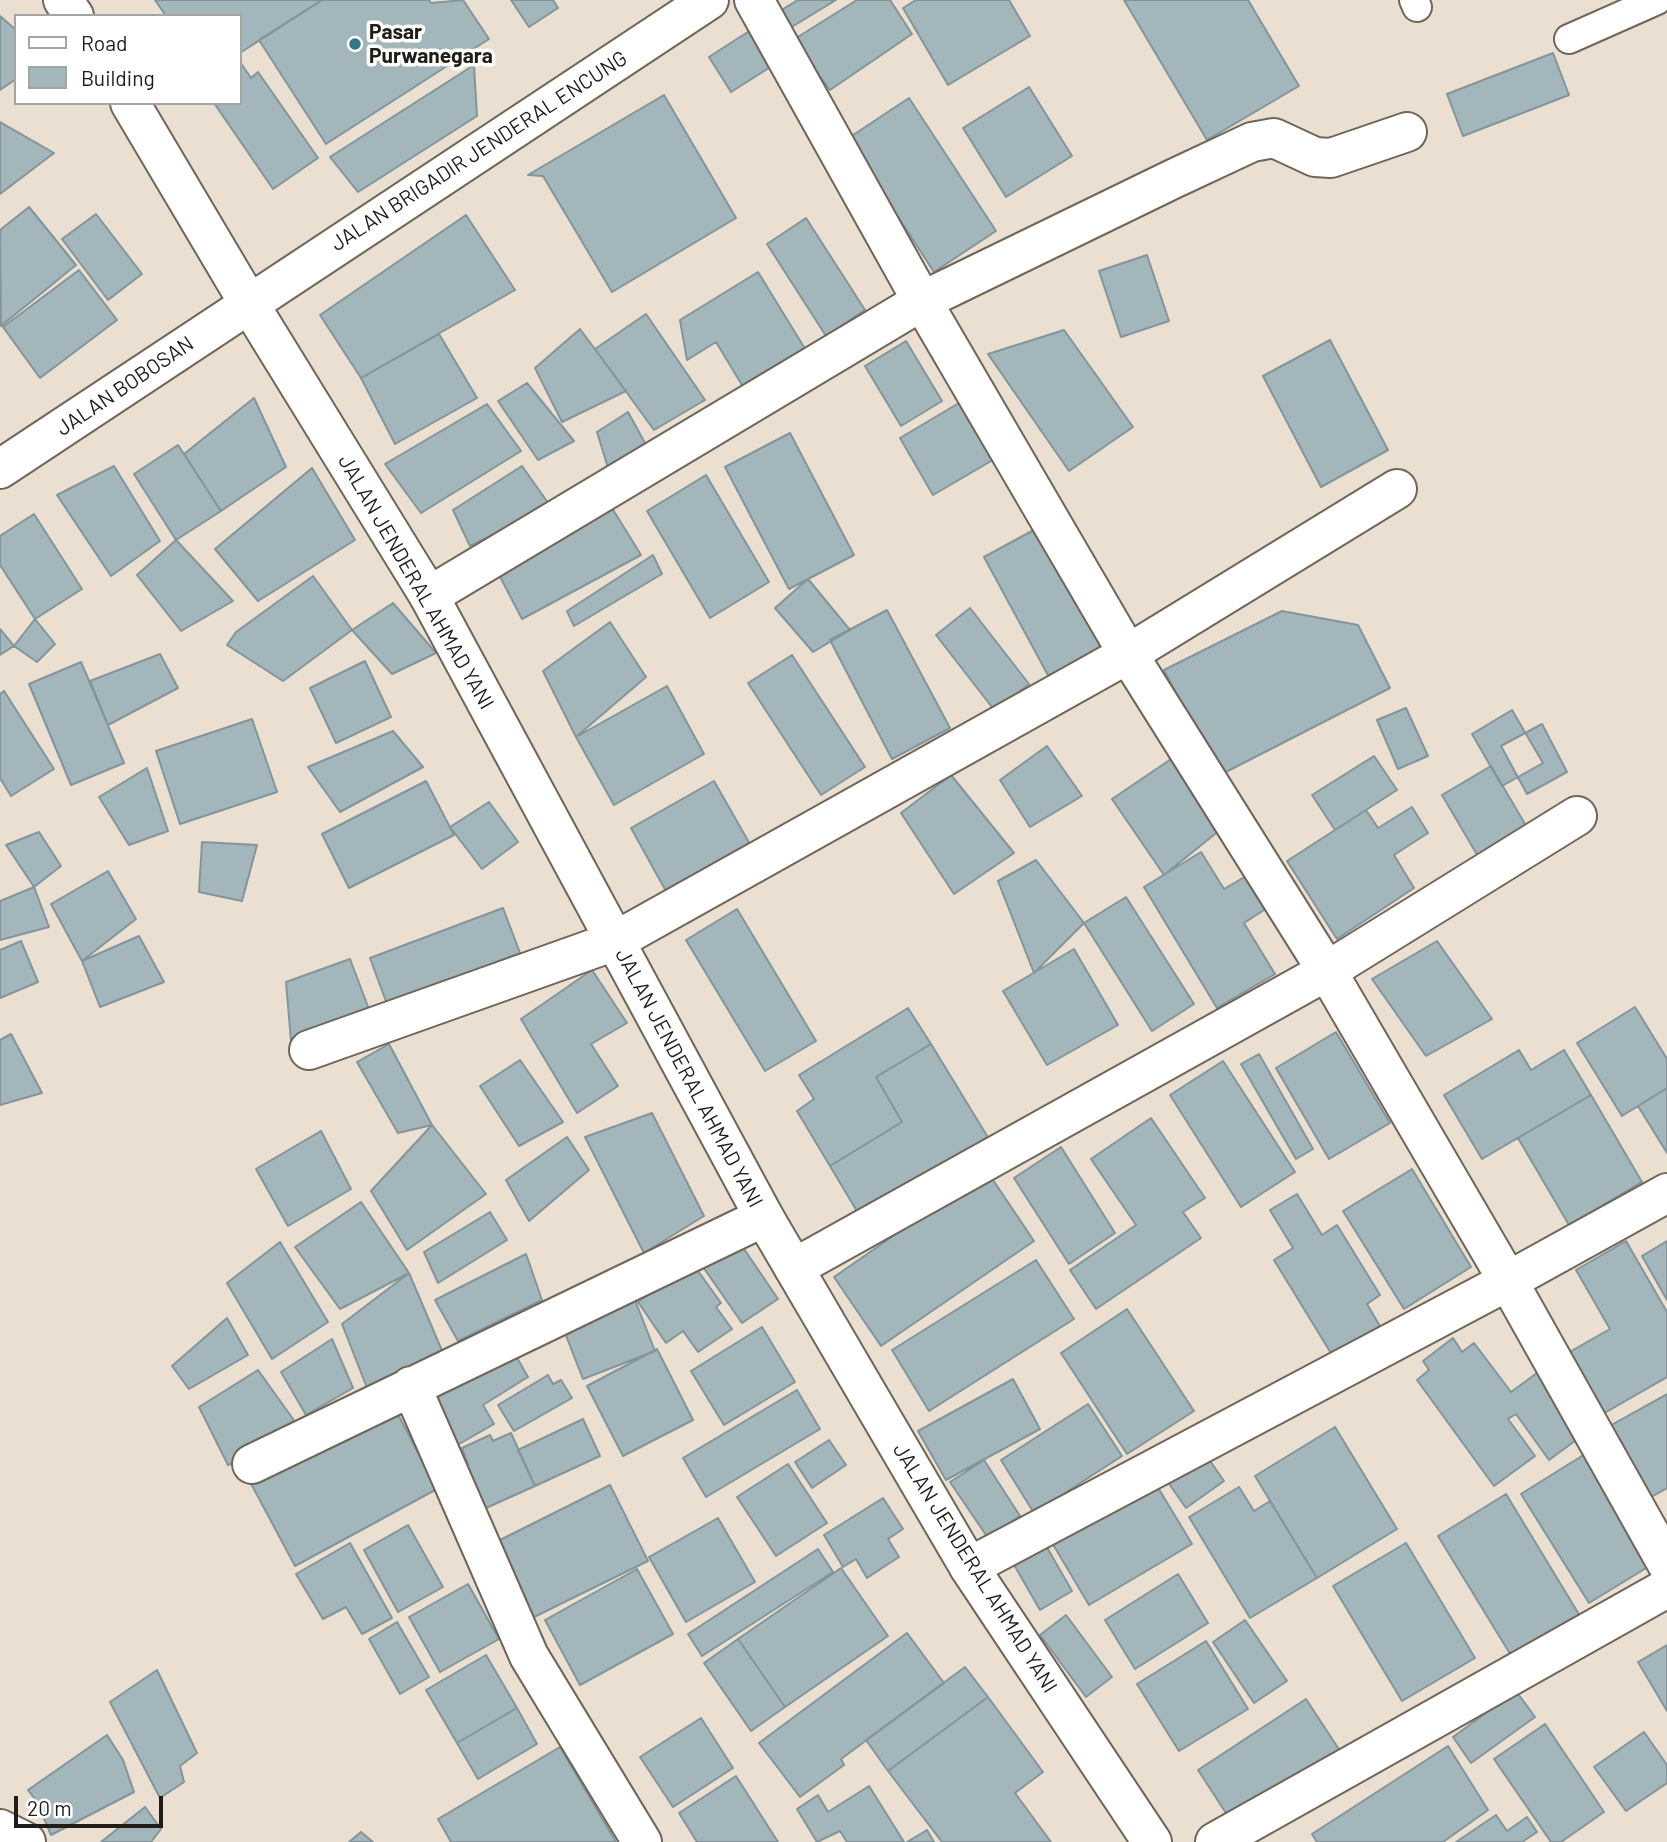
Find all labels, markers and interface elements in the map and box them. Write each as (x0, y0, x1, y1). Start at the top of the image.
legend (14, 14, 242, 105)
place label: Pasar Purwanegara (369, 19, 493, 69)
text: Road (81, 30, 127, 55)
marker: Pasar Purwanegara (347, 36, 363, 52)
street label: JALAN BRIGADIR JENDERAL ENCUNG (326, 46, 632, 256)
text: Building (81, 65, 155, 90)
street label: JALAN BOBOSAN (52, 331, 198, 441)
street label: JALAN JENDERAL AHMAD YANI (333, 450, 499, 714)
street label: JALAN JENDERAL AHMAD YANI (610, 944, 768, 1212)
street label: JALAN JENDERAL AHMAD YANI (888, 1439, 1062, 1697)
scale bar (18, 1783, 166, 1827)
text: 20 m (27, 1795, 72, 1820)

